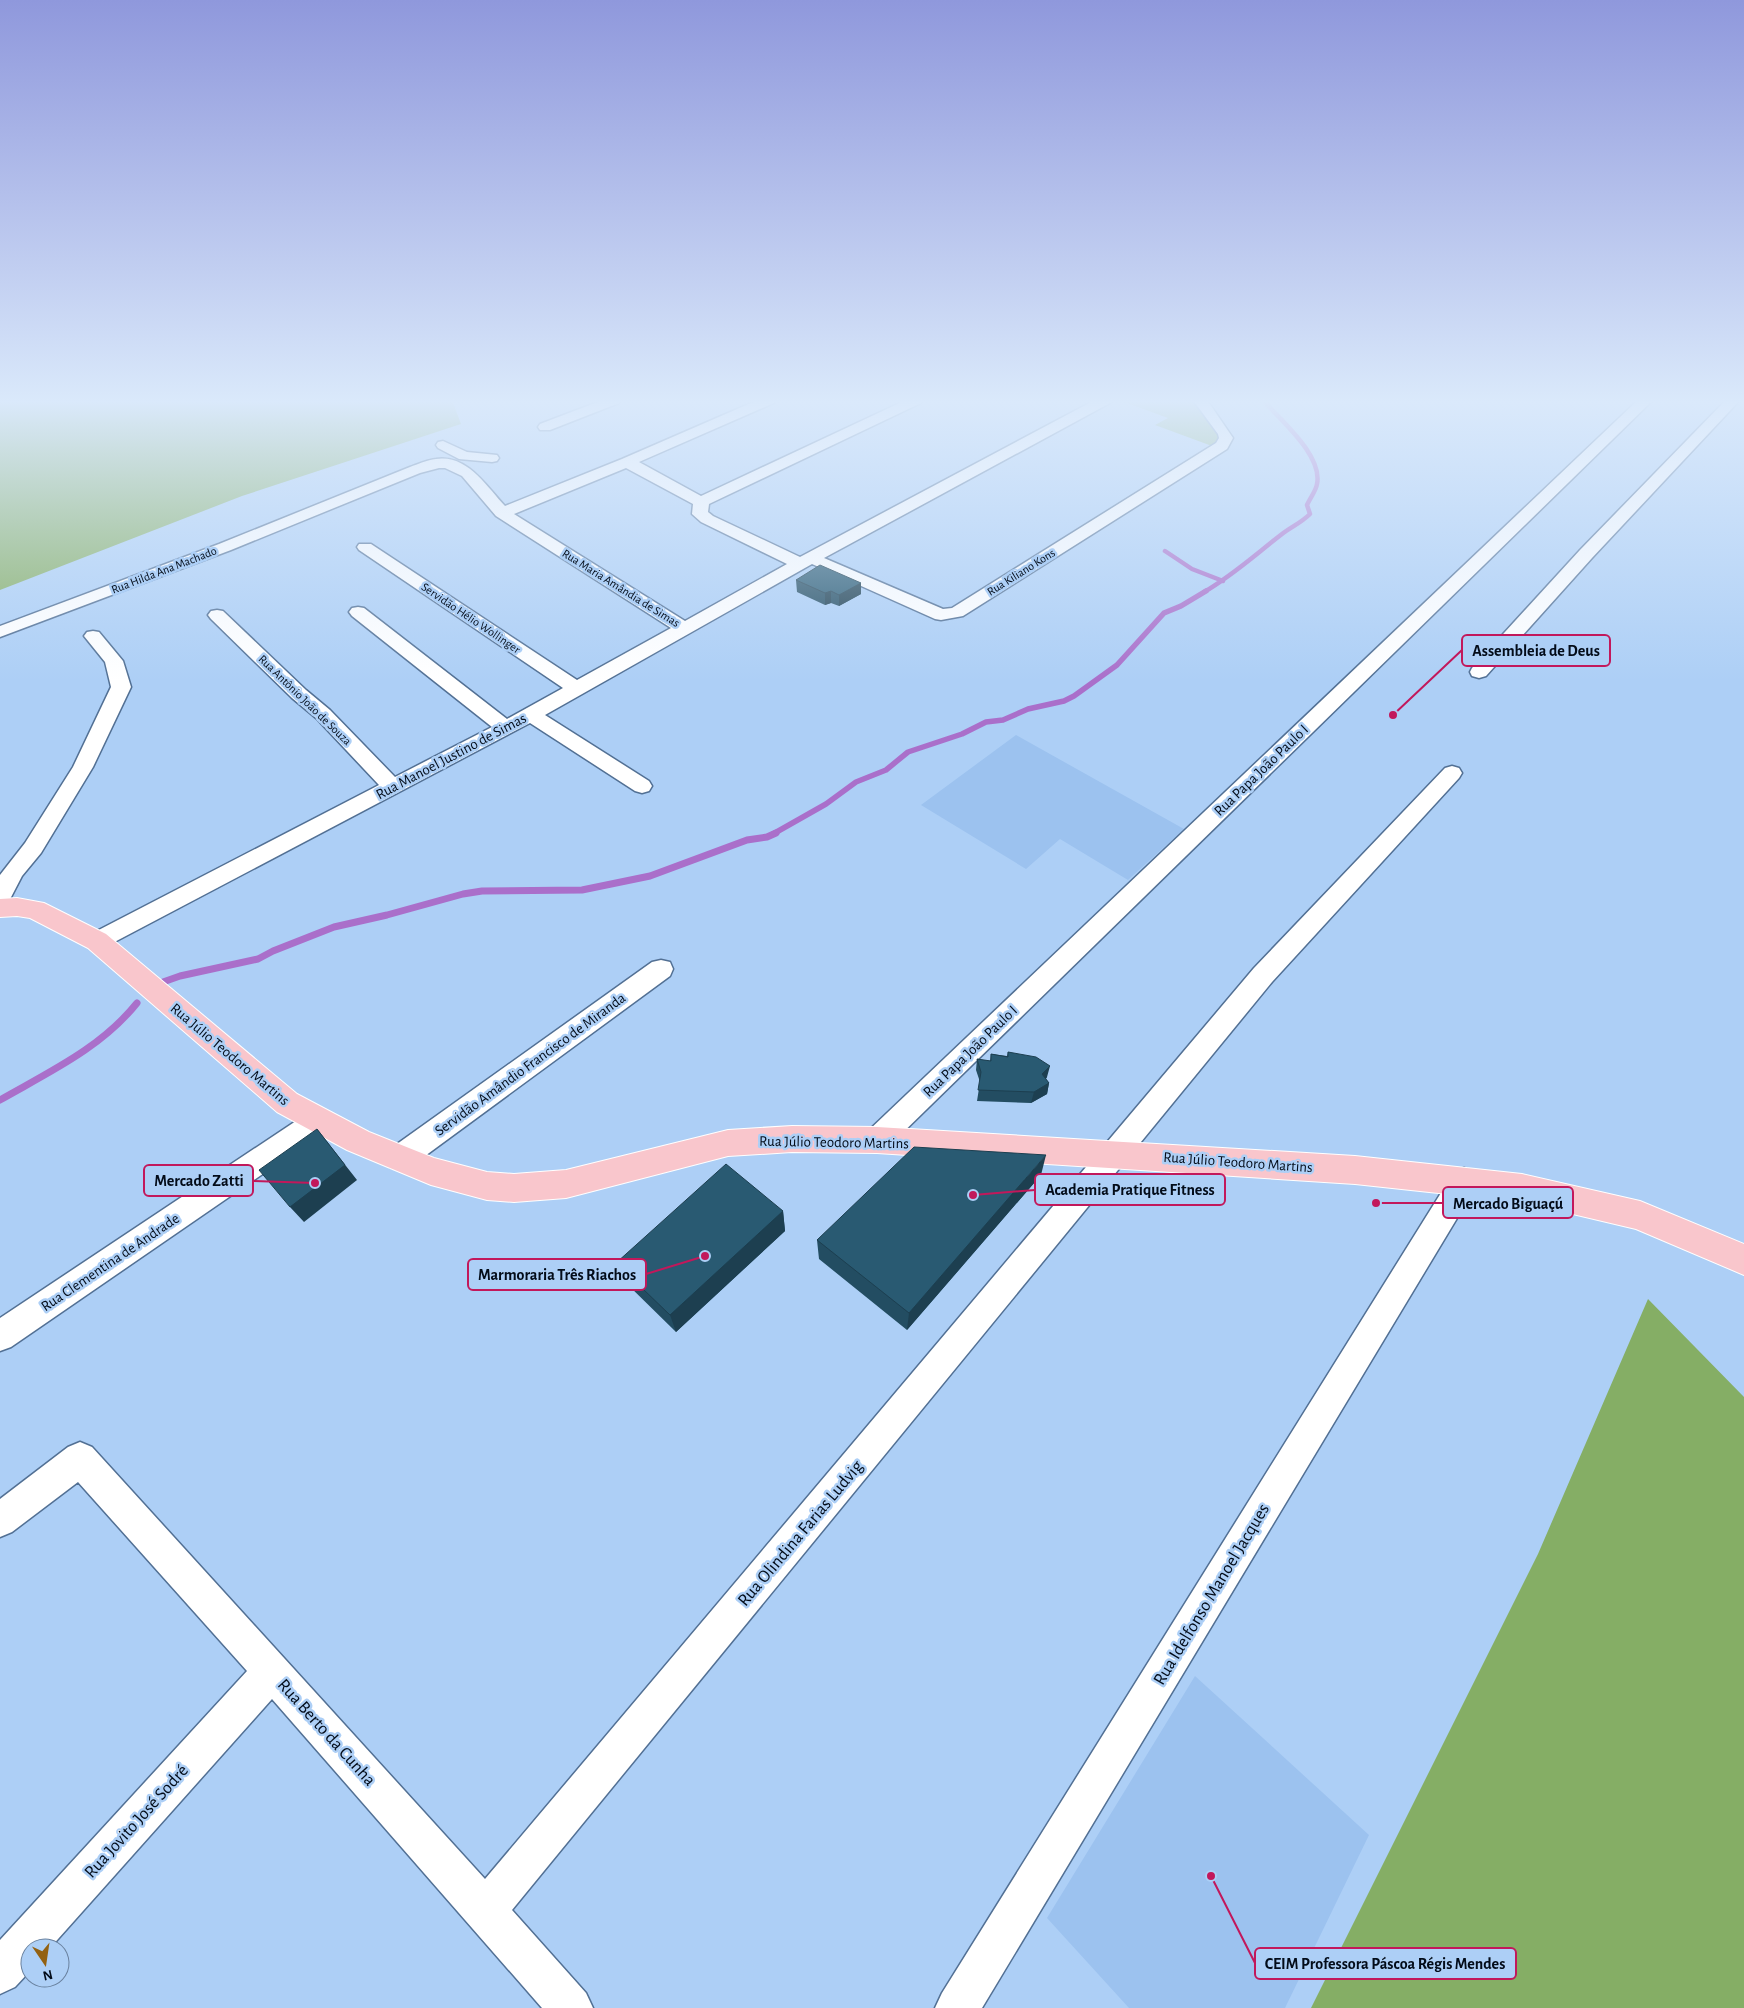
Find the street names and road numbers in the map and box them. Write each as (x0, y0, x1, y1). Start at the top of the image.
street label: Rua Hilda Ana Machado (110, 544, 218, 596)
street label: Rua Kiliano Kons (985, 546, 1057, 598)
street label: Rua Maria Amândia de Simas (560, 547, 682, 629)
street label: Servidão Hélio Wollinger (419, 581, 523, 656)
street label: Rua Antônio João de Souza (256, 653, 354, 748)
street label: Rua Manoel Justino de Simas (374, 710, 529, 802)
street label: Rua Papa João Paulo I (1211, 722, 1311, 819)
street label: Servidão Amândio Francisco de Miranda (432, 990, 629, 1139)
street label: Rua Júlio Teodoro Martins (168, 1001, 292, 1108)
street label: Rua Papa João Paulo I (920, 1003, 1020, 1100)
street label: Rua Júlio Teodoro Martins (759, 1134, 909, 1151)
street label: Rua Júlio Teodoro Martins (1163, 1150, 1313, 1175)
street label: Rua Clementina de Andrade (38, 1211, 182, 1314)
street label: Rua Olindina Farias Ludvig (735, 1457, 867, 1610)
street label: Rua Idelfonso Manoel Jacques (1151, 1501, 1273, 1688)
street label: Rua Berto da Cunha (274, 1676, 379, 1789)
street label: Rua Jovito José Sodré (81, 1762, 192, 1882)

